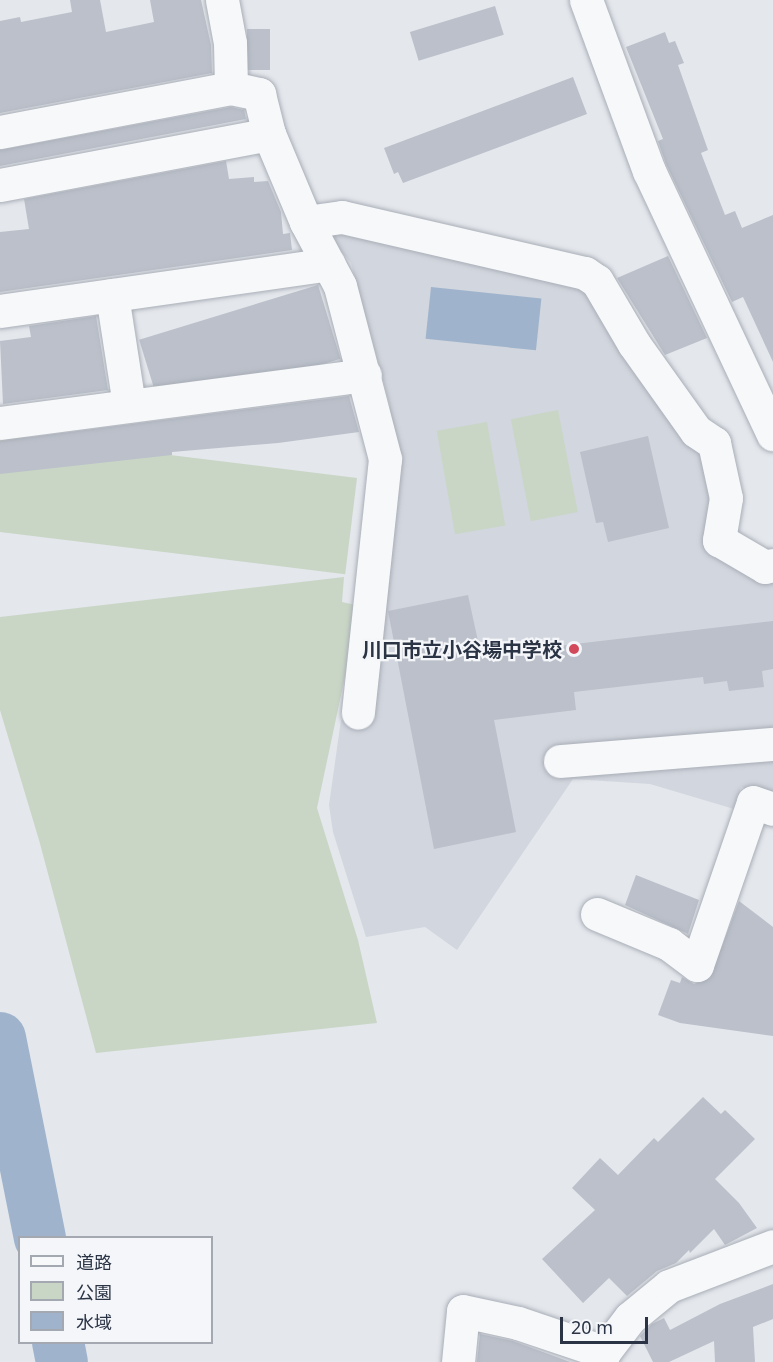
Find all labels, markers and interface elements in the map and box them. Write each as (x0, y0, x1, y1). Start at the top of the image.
place label: 川口市立小谷場中学校 (362, 637, 562, 661)
marker: 川口市立小谷場中学校 (567, 642, 581, 656)
legend (18, 1236, 213, 1344)
text: 道路 (76, 1250, 112, 1274)
text: 公園 (76, 1280, 112, 1304)
scale bar (563, 1305, 652, 1343)
text: 水域 (76, 1310, 112, 1334)
text: 20 m (571, 1315, 613, 1339)

